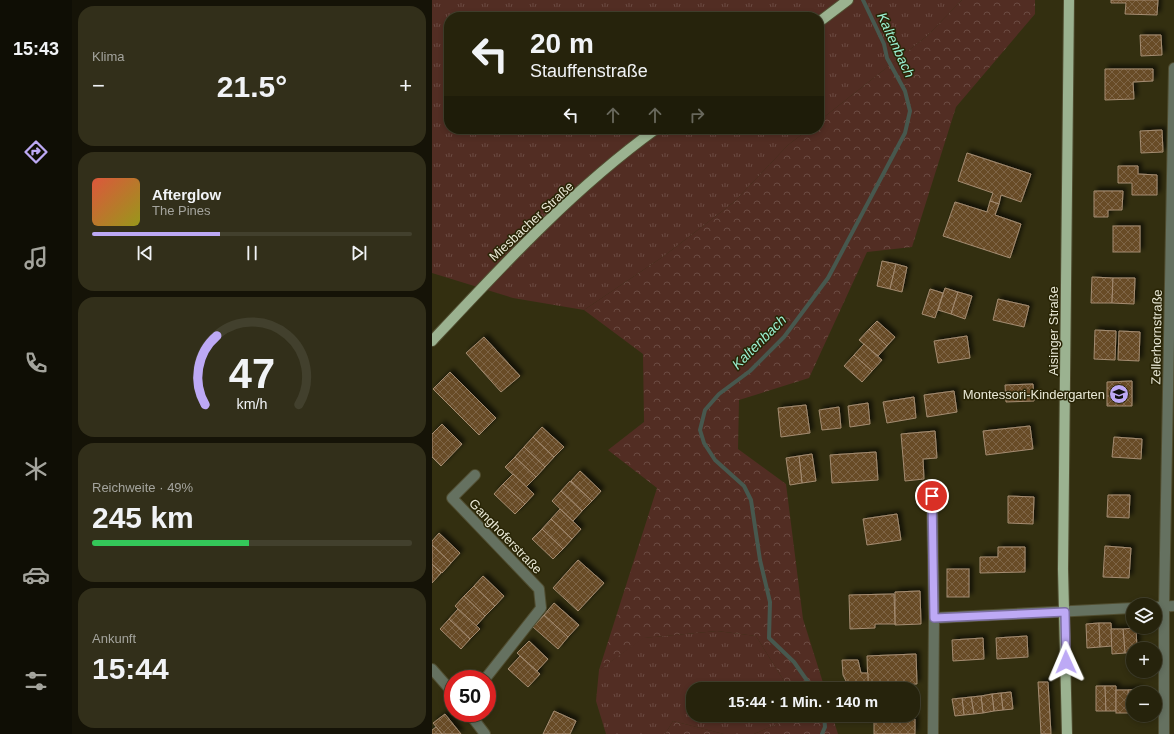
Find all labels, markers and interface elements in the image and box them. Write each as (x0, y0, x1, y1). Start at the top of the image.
water label: Kaltenbach (874, 10, 918, 80)
icon: left (464, 28, 516, 80)
text: 20 m (530, 28, 594, 59)
text: 15:43 (13, 39, 59, 59)
text: Klima (92, 49, 125, 64)
text: Stauffenstraße (530, 61, 648, 81)
text: 21.5° (217, 70, 287, 103)
text: − (92, 73, 105, 98)
text: + (399, 73, 412, 98)
icon: left (560, 104, 582, 126)
icon: ahead (602, 104, 624, 126)
icon: ahead (644, 104, 666, 126)
icon: right (686, 104, 708, 126)
icon: directions (22, 138, 50, 166)
street label: Miesbacher Straße (486, 178, 577, 264)
text: Afterglow (152, 186, 221, 203)
text: The Pines (152, 203, 211, 218)
icon: previous (134, 242, 156, 264)
icon: pause (241, 242, 263, 264)
icon: next (348, 242, 370, 264)
icon: music (22, 244, 50, 272)
street label: Aisinger Straße (1046, 286, 1061, 376)
street label: Zellerhornstraße (1148, 289, 1165, 385)
water label: Kaltenbach (729, 311, 790, 372)
icon: phone (22, 349, 50, 377)
text: 47 (229, 350, 275, 397)
school or university icon: Montessori-Kindergarten (1108, 383, 1130, 405)
place label: Montessori-Kindergarten (963, 387, 1105, 402)
text: km/h (237, 396, 268, 412)
icon: climate (22, 455, 50, 483)
pin (915, 479, 949, 513)
text: Reichweite · 49% (92, 480, 193, 495)
icon: arrive (921, 485, 943, 507)
street label: Ganghoferstraße (466, 496, 545, 577)
text: 245 km (92, 501, 194, 534)
icon: car (22, 561, 50, 589)
map controls (1126, 598, 1162, 722)
button: layers (1126, 598, 1162, 634)
text: Ankunft (92, 631, 136, 646)
position arrow (1045, 641, 1087, 683)
button: + (1126, 642, 1162, 678)
text: 15:44 (92, 652, 169, 685)
icon: filters (22, 667, 50, 695)
speed limit sign: 50 (444, 670, 496, 722)
button: − (1126, 686, 1162, 722)
text: 15:44 · 1 Min. · 140 m (728, 693, 878, 710)

